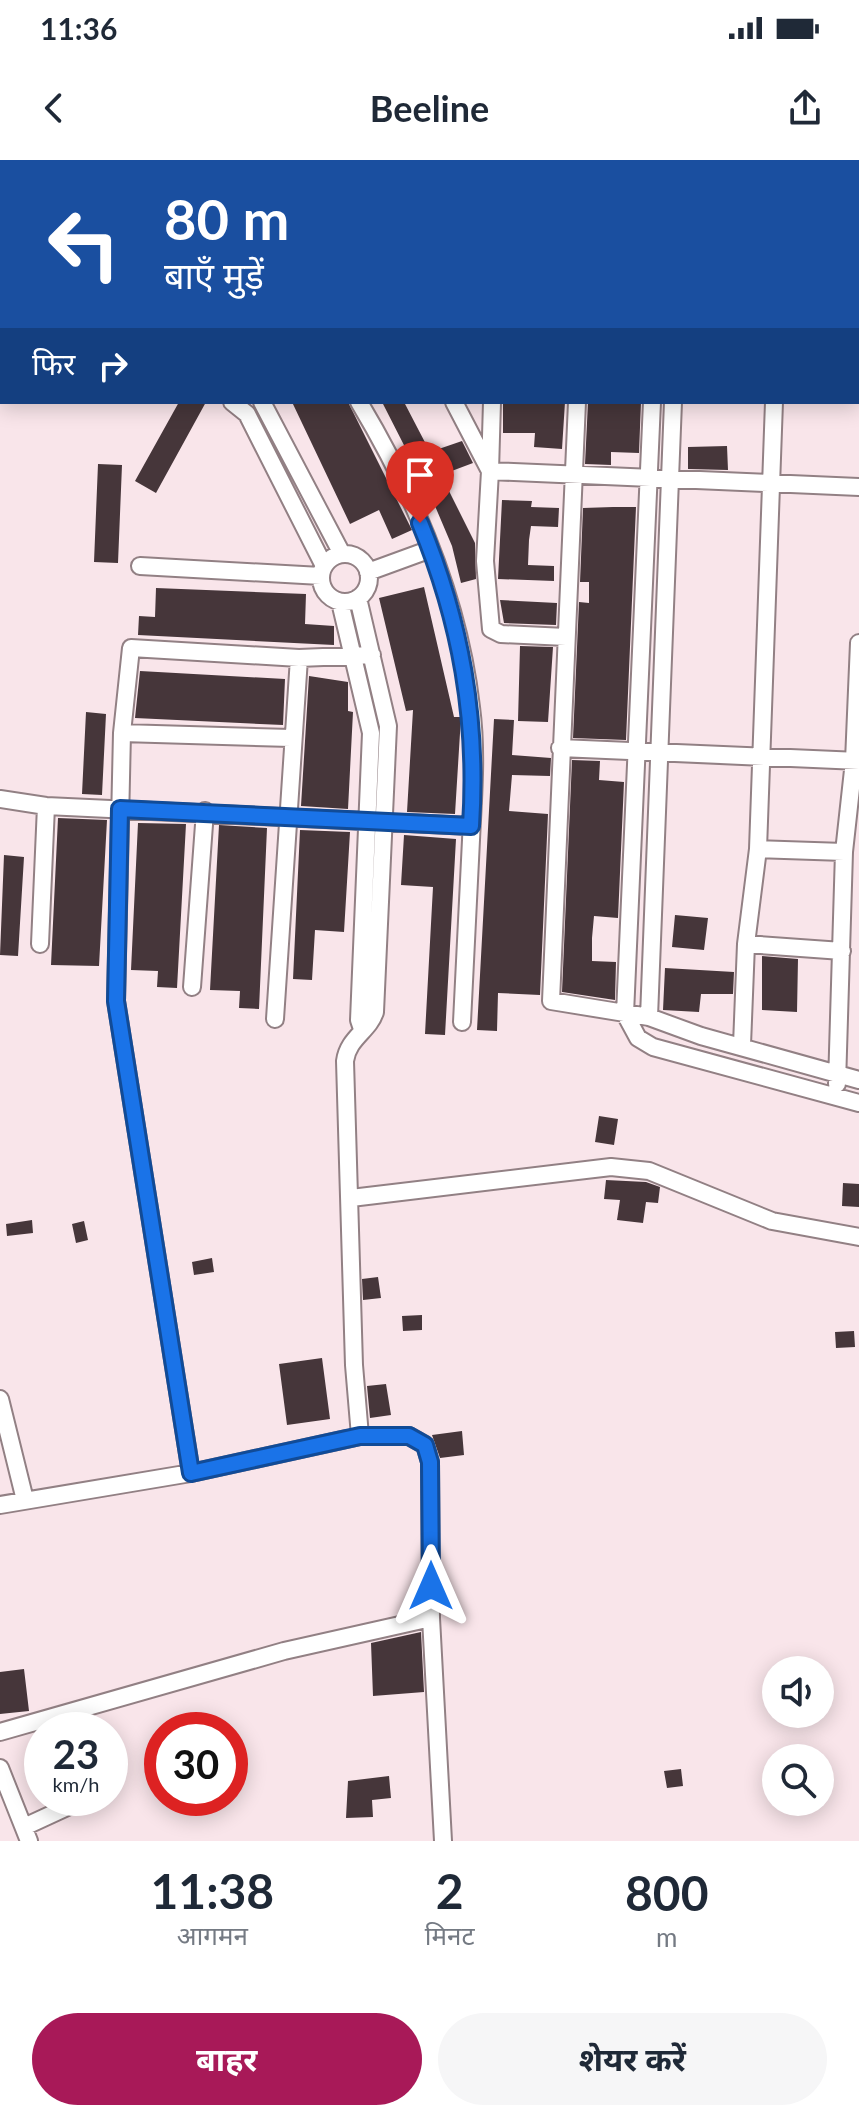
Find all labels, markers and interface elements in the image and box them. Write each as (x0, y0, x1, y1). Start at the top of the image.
text: 11:36 (40, 10, 117, 46)
icon: back (32, 86, 76, 130)
text: Beeline (370, 86, 489, 130)
icon: share (783, 86, 827, 130)
text: 80 m (164, 185, 289, 252)
icon: left (32, 192, 136, 296)
text: बाएँ मुड़ें (164, 253, 264, 297)
icon: right (91, 344, 135, 388)
text: फिर (32, 345, 75, 381)
pin (386, 441, 454, 523)
icon: arrive (398, 453, 442, 497)
position arrow (389, 1544, 473, 1628)
map controls (762, 1656, 834, 1816)
button: sound (762, 1656, 834, 1728)
speed limit sign: 30 (144, 1712, 248, 1816)
text: 23 (53, 1730, 99, 1778)
button: search (762, 1744, 834, 1816)
text: km/h (53, 1772, 99, 1796)
text: 11:38 (150, 1862, 274, 1919)
text: 2 (436, 1862, 464, 1919)
text: 800 (625, 1864, 709, 1921)
text: आगमन (177, 1919, 248, 1951)
text: मिनट (425, 1919, 475, 1951)
text: m (656, 1921, 677, 1953)
button: बाहर (32, 2013, 422, 2105)
button: शेयर करें (438, 2013, 827, 2105)

